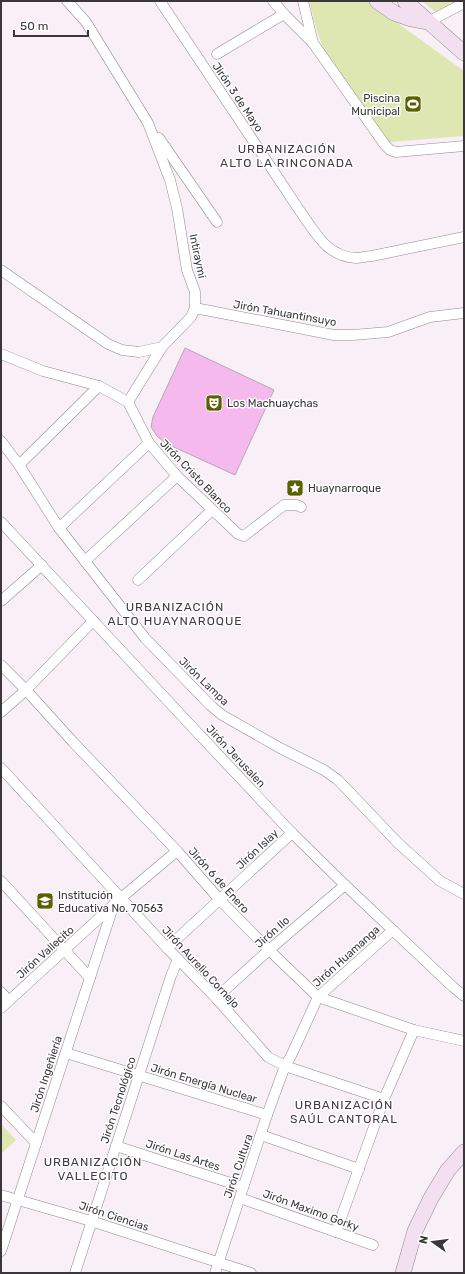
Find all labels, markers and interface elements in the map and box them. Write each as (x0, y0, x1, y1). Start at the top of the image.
scale bar (14, 12, 88, 38)
text: 50 m (20, 19, 48, 33)
street label: Jirón 3 de Mayo (210, 60, 266, 134)
place label: Piscina Municipal (351, 92, 400, 118)
sports icon: Piscina Municipal (403, 94, 423, 114)
district label: URBANIZACIÓN ALTO LA RINCONADA (220, 142, 354, 170)
street label: Intiraymi (186, 233, 209, 280)
street label: Jirón Tahuantinsuyo (232, 298, 338, 329)
theatre icon: Los Machuaychas (204, 393, 224, 413)
place label: Los Machuaychas (227, 397, 319, 410)
street label: Jirón Cristo Blanco (157, 437, 234, 516)
place icon: Huaynarroque (285, 478, 305, 498)
place label: Huaynarroque (308, 482, 381, 495)
district label: URBANIZACIÓN ALTO HUAYNAROQUE (107, 600, 243, 628)
street label: Jirón Lampa (176, 654, 231, 708)
street label: Jirón Jerusalen (203, 722, 268, 790)
street label: Jirón Islay (234, 827, 281, 872)
street label: Jirón 6 de Enero (186, 845, 252, 916)
place label: Institución Educativa No. 70563 (58, 889, 164, 915)
school or university icon: Institución Educativa No. 70563 (35, 891, 55, 911)
street label: Jirón Ilo (252, 914, 292, 951)
street label: Jirón Vallecito (14, 923, 77, 981)
street label: Jirón Huamanga (310, 923, 382, 990)
street label: Jirón Aurelio Cornejo (159, 924, 242, 1011)
street label: Jirón Ingeñiería (28, 1034, 65, 1114)
street label: Jirón Tecnológico (98, 1055, 139, 1145)
street label: Jirón Energía Nuclear (149, 1061, 259, 1106)
district label: URBANIZACIÓN SAÚL CANTORAL (290, 1098, 398, 1126)
street label: Jirón Cultura (221, 1132, 256, 1200)
street label: Jirón Las Artes (144, 1137, 222, 1174)
district label: URBANIZACIÓN VALLECITO (44, 1155, 142, 1183)
street label: Jirón Maximo Gorky (261, 1187, 361, 1234)
street label: Jirón Ciencias (77, 1199, 151, 1234)
north arrow (413, 1222, 453, 1262)
text: N (417, 1234, 431, 1245)

